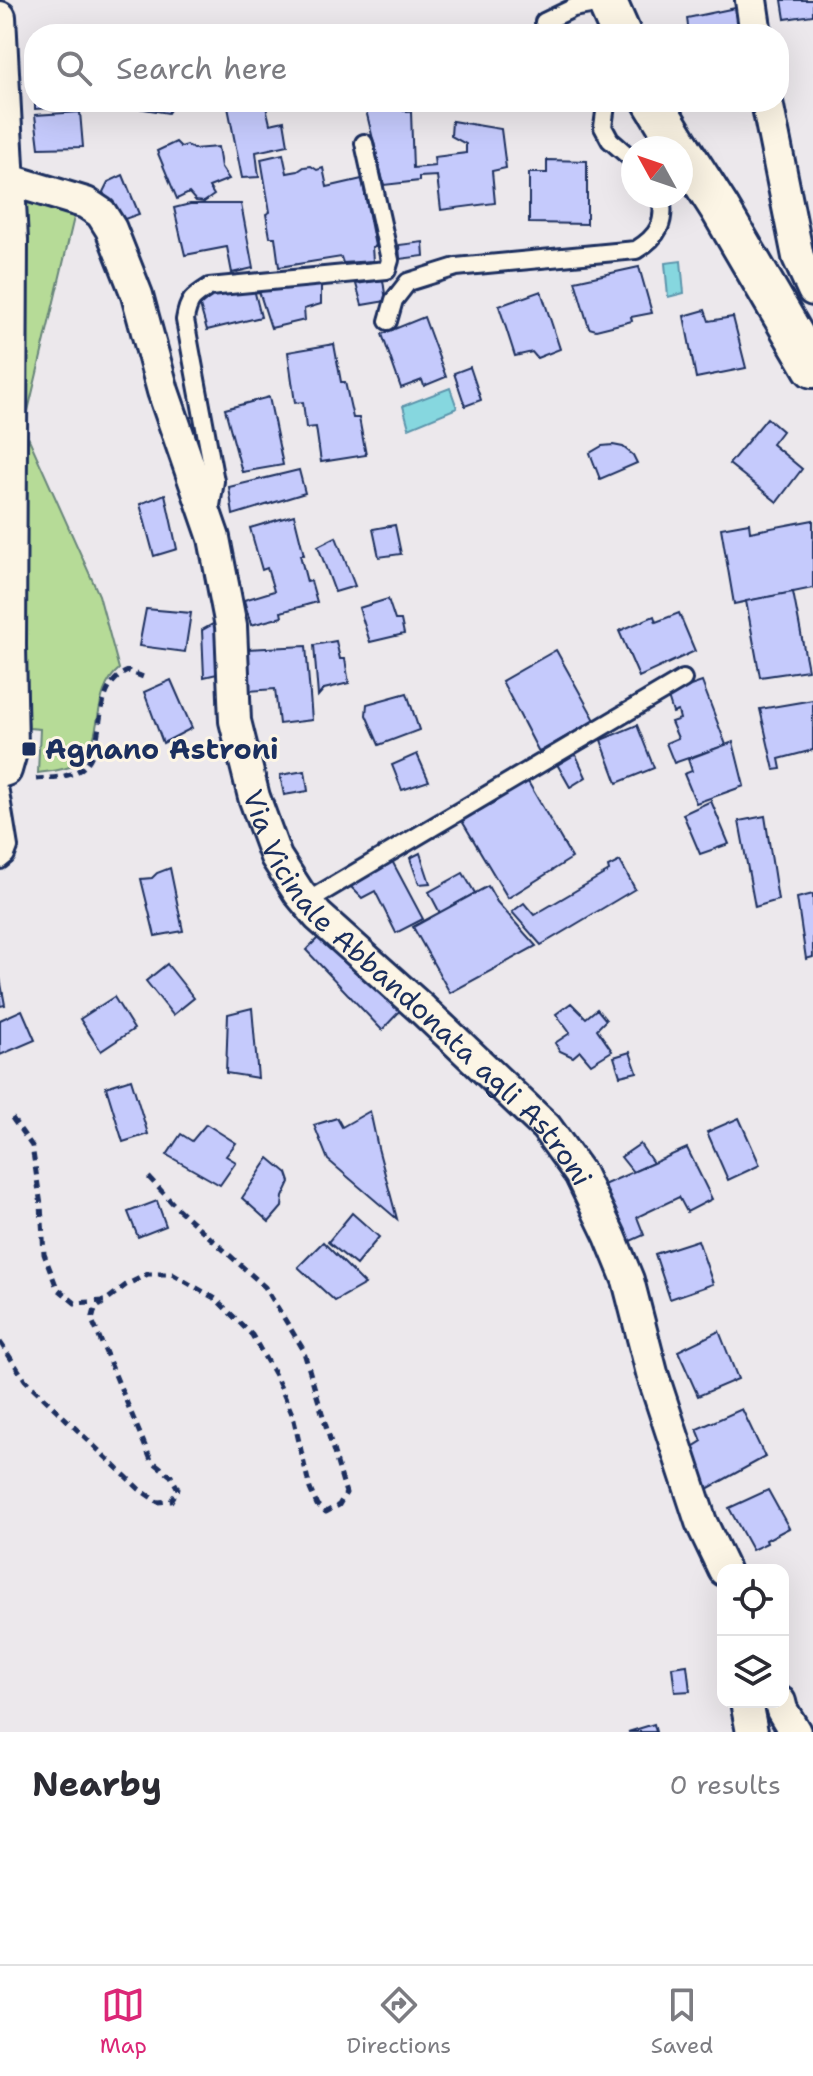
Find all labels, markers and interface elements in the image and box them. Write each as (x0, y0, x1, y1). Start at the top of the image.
search box (24, 24, 789, 112)
icon: search (52, 46, 96, 90)
text: Search here (116, 48, 287, 89)
north arrow (621, 136, 693, 208)
place label: Agnano Astroni (45, 730, 279, 768)
marker: Agnano Astroni (20, 740, 38, 758)
street label: Via Vicinale Abbandonata agli Astroni (234, 784, 602, 1192)
map controls (717, 1564, 789, 1708)
button: locate (717, 1564, 789, 1636)
button: layers (717, 1636, 789, 1708)
text: Nearby (32, 1761, 162, 1807)
text: 0 results (669, 1767, 781, 1802)
tab: Map (100, 1983, 147, 2060)
tab: Directions (346, 1983, 451, 2060)
tab: Saved (651, 1983, 713, 2060)

